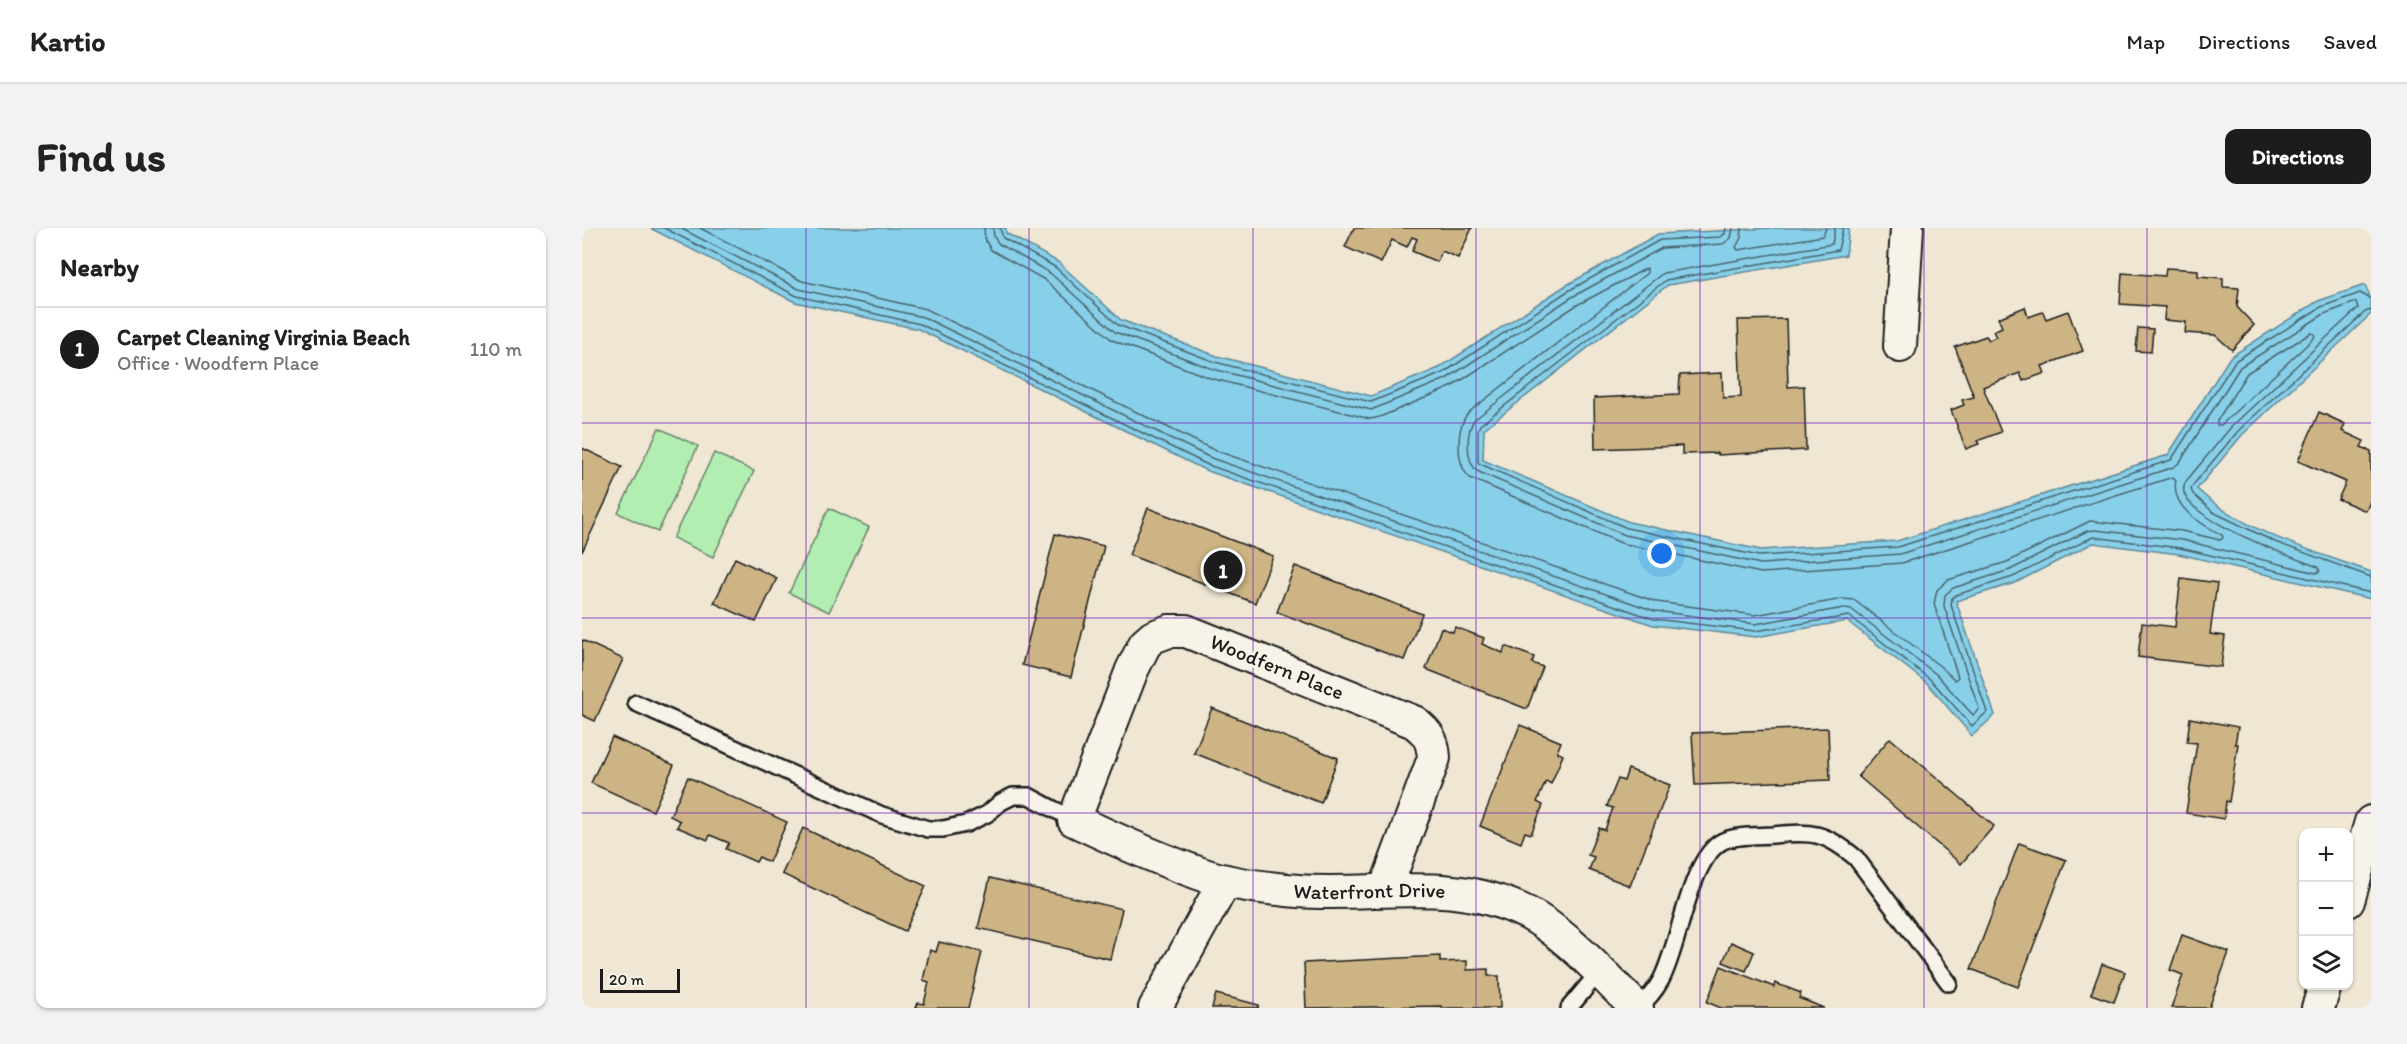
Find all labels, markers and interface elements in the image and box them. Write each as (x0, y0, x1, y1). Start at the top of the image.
text: Kartio (30, 24, 105, 58)
text: Map (2127, 29, 2165, 54)
text: Directions (2198, 29, 2290, 54)
text: Saved (2323, 29, 2377, 54)
button: Directions (2225, 129, 2371, 184)
text: Find us (36, 131, 166, 182)
text: Nearby (60, 251, 139, 283)
text: Carpet Cleaning Virginia Beach (117, 324, 410, 351)
text: 1 (75, 337, 84, 361)
text: 110 m (470, 337, 522, 361)
text: Office · Woodfern Place (117, 351, 319, 375)
your location (1647, 539, 1676, 568)
pin: 1 (1204, 548, 1242, 592)
street label: Woodfern Place (1207, 628, 1348, 705)
map controls (2299, 828, 2353, 990)
button: + (2299, 828, 2353, 882)
street label: Waterfront Drive (1293, 877, 1446, 904)
button: − (2299, 882, 2353, 936)
button: layers (2299, 936, 2353, 990)
scale bar (600, 966, 680, 994)
text: 20 m (609, 970, 644, 989)

